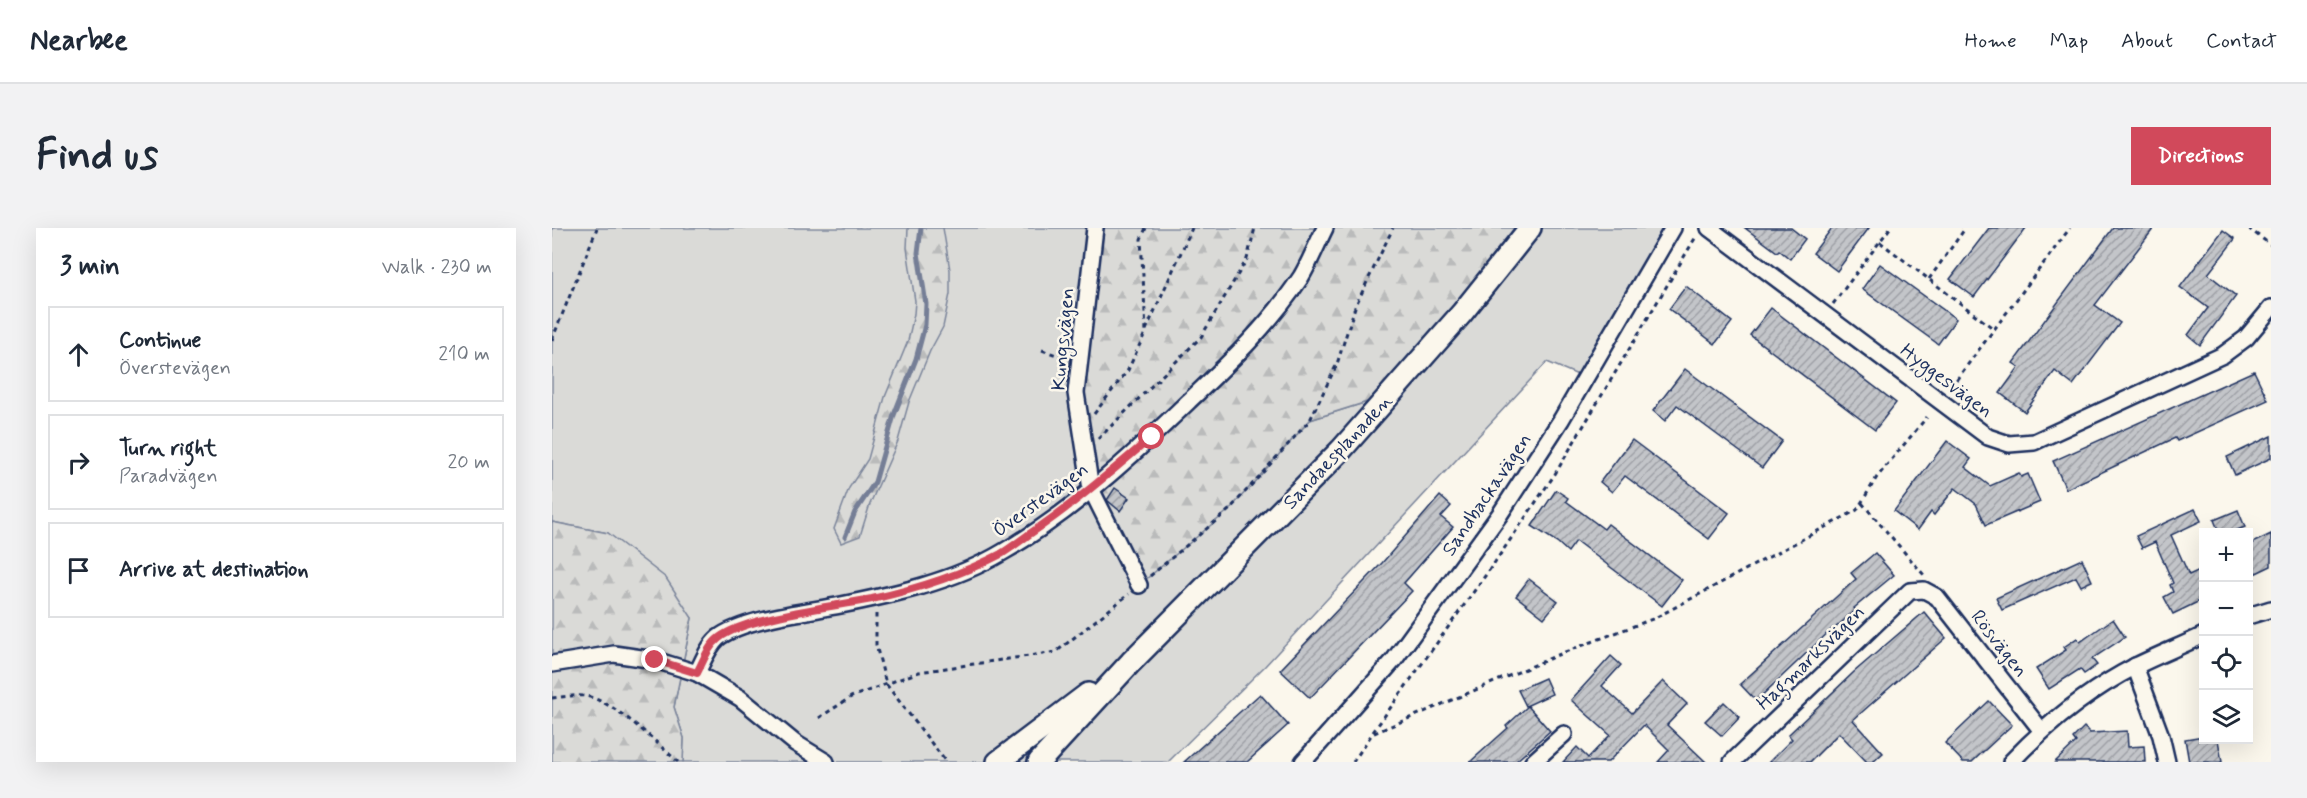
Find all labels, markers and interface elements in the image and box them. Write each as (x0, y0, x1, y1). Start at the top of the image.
text: Nearbee (30, 23, 128, 60)
text: Home (1965, 27, 2017, 55)
text: Map (2050, 27, 2088, 55)
text: About (2121, 27, 2173, 55)
text: Contact (2206, 27, 2277, 55)
button: Directions (2131, 127, 2271, 185)
text: Find us (36, 129, 158, 184)
text: 3 min (60, 250, 120, 284)
text: Walk · 230 m (382, 254, 492, 281)
street label: Kungsvägen (1046, 287, 1082, 392)
text: Continue (119, 327, 201, 355)
street label: Hyggesvägen (1894, 337, 1998, 426)
icon: ahead (62, 338, 95, 371)
text: 210 m (438, 341, 490, 368)
text: Överstevägen (119, 355, 231, 382)
street label: Sandaesplanaden (1277, 388, 1399, 516)
route start (1138, 423, 1164, 449)
street label: Sandbackavägen (1436, 428, 1538, 562)
text: Turn right (119, 435, 217, 463)
icon: right (62, 446, 95, 479)
text: 20 m (447, 449, 490, 476)
street label: Överstevägen (988, 456, 1094, 544)
text: Paradvägen (119, 463, 218, 490)
map controls (2199, 528, 2253, 744)
button: + (2199, 528, 2253, 582)
icon: arrive (62, 554, 95, 587)
text: Arrive at destination (119, 556, 309, 584)
button: − (2199, 582, 2253, 636)
street label: Hagmarksvägen (1751, 599, 1873, 718)
street label: Rösvägen (1964, 605, 2034, 683)
button: locate (2199, 636, 2253, 690)
route end (641, 646, 667, 672)
button: layers (2199, 690, 2253, 744)

